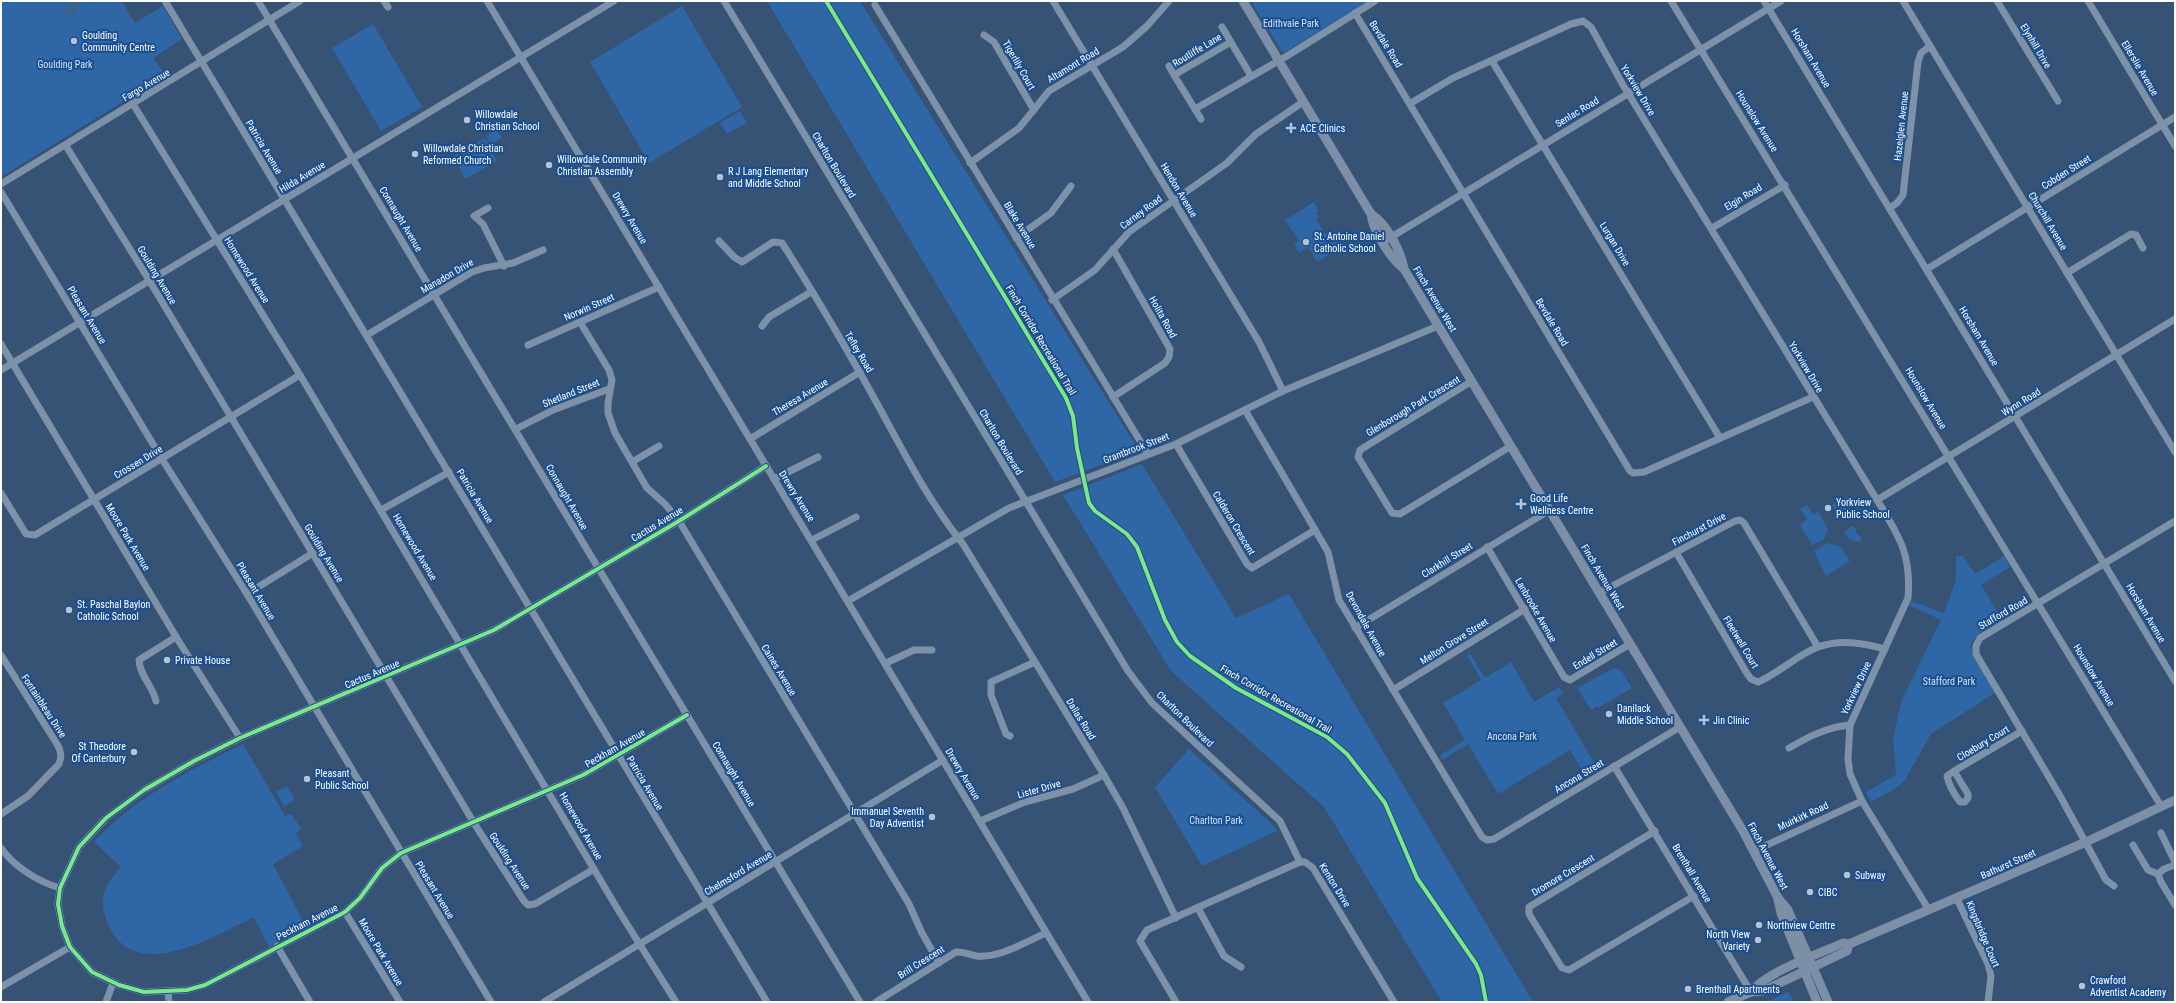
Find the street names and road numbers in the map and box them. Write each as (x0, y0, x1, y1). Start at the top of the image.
street label: Bevdale Road (1367, 18, 1405, 70)
street label: Elynhill Drive (2018, 22, 2054, 71)
street label: Horsham Avenue (1789, 26, 1833, 90)
street label: Routliffe Lane (1171, 31, 1224, 69)
street label: Tigerlily Court (1000, 38, 1038, 92)
street label: Ellerslie Avenue (2119, 39, 2161, 98)
street label: Altamont Road (1045, 45, 1101, 85)
street label: Yorkview Drive (1618, 63, 1658, 118)
street label: Fargo Avenue (120, 66, 172, 103)
street label: Hounslow Avenue (1734, 88, 1780, 154)
street label: Hazelglen Avenue (1892, 90, 1910, 161)
street label: Senlac Road (1553, 95, 1601, 129)
street label: Patricia Avenue (243, 118, 285, 176)
street label: Charlton Boulevard (810, 130, 858, 200)
street label: Cobden Street (2039, 153, 2093, 191)
street label: Hilda Avenue (277, 159, 327, 195)
street label: Hendon Avenue (1158, 161, 1200, 220)
street label: Elgin Road (1722, 182, 1764, 212)
street label: Connaught Avenue (377, 185, 425, 254)
street label: Drewry Avenue (610, 190, 650, 246)
street label: Churchill Avenue (2026, 190, 2070, 252)
street label: Carney Road (1118, 193, 1164, 231)
street label: Blake Avenue (1002, 200, 1038, 251)
street label: Lurgan Drive (1598, 220, 1633, 268)
street label: Homewood Avenue (222, 235, 272, 305)
street label: Goulding Avenue (135, 244, 179, 306)
street label: Manadon Drive (419, 256, 476, 296)
street label: Finch Avenue West (1411, 264, 1459, 334)
street label: Finch Corridor Recreational Trail (1004, 283, 1078, 397)
street label: Pleasant Avenue (65, 284, 109, 346)
street label: Norwin Street (562, 291, 616, 323)
street label: Holita Road (1147, 294, 1179, 340)
street label: Bevdale Road (1534, 296, 1570, 348)
street label: Horsham Avenue (1957, 304, 2001, 368)
street label: Tefley Road (843, 330, 875, 374)
street label: Yorkview Drive (1786, 340, 1826, 395)
street label: Hounslow Avenue (1903, 365, 1949, 431)
street label: Glenborough Park Crescent (1364, 374, 1462, 438)
street label: Theresa Avenue (770, 376, 830, 418)
street label: Shetland Street (541, 377, 601, 409)
street label: Wynn Road (1999, 386, 2043, 418)
street label: Charlton Boulevard (977, 407, 1025, 477)
street label: Grantbrook Street (1102, 430, 1170, 466)
street label: Crossen Drive (112, 443, 164, 481)
street label: Connaught Avenue (544, 462, 590, 532)
street label: Patricia Avenue (454, 467, 496, 525)
street label: Drewry Avenue (777, 468, 817, 524)
street label: Calderon Crescent (1211, 489, 1257, 557)
street label: Moore Park Avenue (104, 501, 153, 573)
street label: Cactus Avenue (629, 504, 685, 544)
street label: Finchurst Drive (1670, 510, 1728, 548)
street label: Homewood Avenue (391, 512, 439, 583)
street label: Goulding Avenue (302, 522, 346, 584)
street label: Clarkhill Street (1420, 540, 1474, 580)
street label: Finch Avenue West (1579, 542, 1627, 612)
street label: Pleasant Avenue (234, 560, 278, 622)
street label: Lanbrooke Avenue (1513, 576, 1559, 644)
street label: Horsham Avenue (2124, 581, 2168, 645)
street label: Devondale Avenue (1344, 590, 1388, 659)
street label: Stafford Road (1977, 595, 2029, 631)
street label: Fleetwell Court (1721, 614, 1761, 670)
street label: Melton Grove Street (1418, 616, 1490, 666)
street label: Endell Street (1571, 636, 1619, 672)
street label: Caines Avenue (759, 642, 799, 698)
street label: Hounslow Avenue (2071, 642, 2117, 708)
street label: Cactus Avenue (343, 657, 401, 690)
street label: Yorkview Drive (1839, 659, 1873, 716)
street label: Finch Corridor Recreational Trail (1218, 663, 1334, 735)
street label: Fontainbleau Drive (19, 672, 69, 740)
street label: Charlton Boulevard (1154, 689, 1216, 749)
street label: Dallas Road (1064, 696, 1098, 742)
street label: Cloebury Court (1955, 723, 2011, 763)
street label: Peckham Avenue (583, 726, 647, 770)
street label: Connaught Avenue (710, 740, 758, 809)
street label: Drewry Avenue (943, 746, 983, 802)
street label: Patricia Avenue (624, 754, 666, 812)
street label: Ancona Street (1552, 757, 1606, 795)
street label: Lister Drive (1016, 777, 1062, 800)
street label: Homewood Avenue (557, 790, 605, 862)
street label: Muirkirk Road (1776, 799, 1830, 832)
street label: Finch Avenue West (1746, 821, 1790, 891)
street label: Goulding Avenue (487, 830, 533, 892)
street label: Brenthall Avenue (1670, 842, 1714, 904)
street label: Bathurst Street (1979, 847, 2037, 881)
street label: Chelmsford Avenue (702, 848, 774, 897)
street label: Dromore Crescent (1530, 852, 1596, 898)
street label: Pleasant Avenue (413, 859, 457, 921)
street label: Kenton Drive (1317, 861, 1353, 909)
street label: Kingsbridge Court (1964, 899, 2002, 969)
street label: Peckham Avenue (274, 902, 340, 942)
street label: Moore Park Avenue (357, 916, 406, 988)
street label: Brill Crescent (896, 943, 946, 981)

